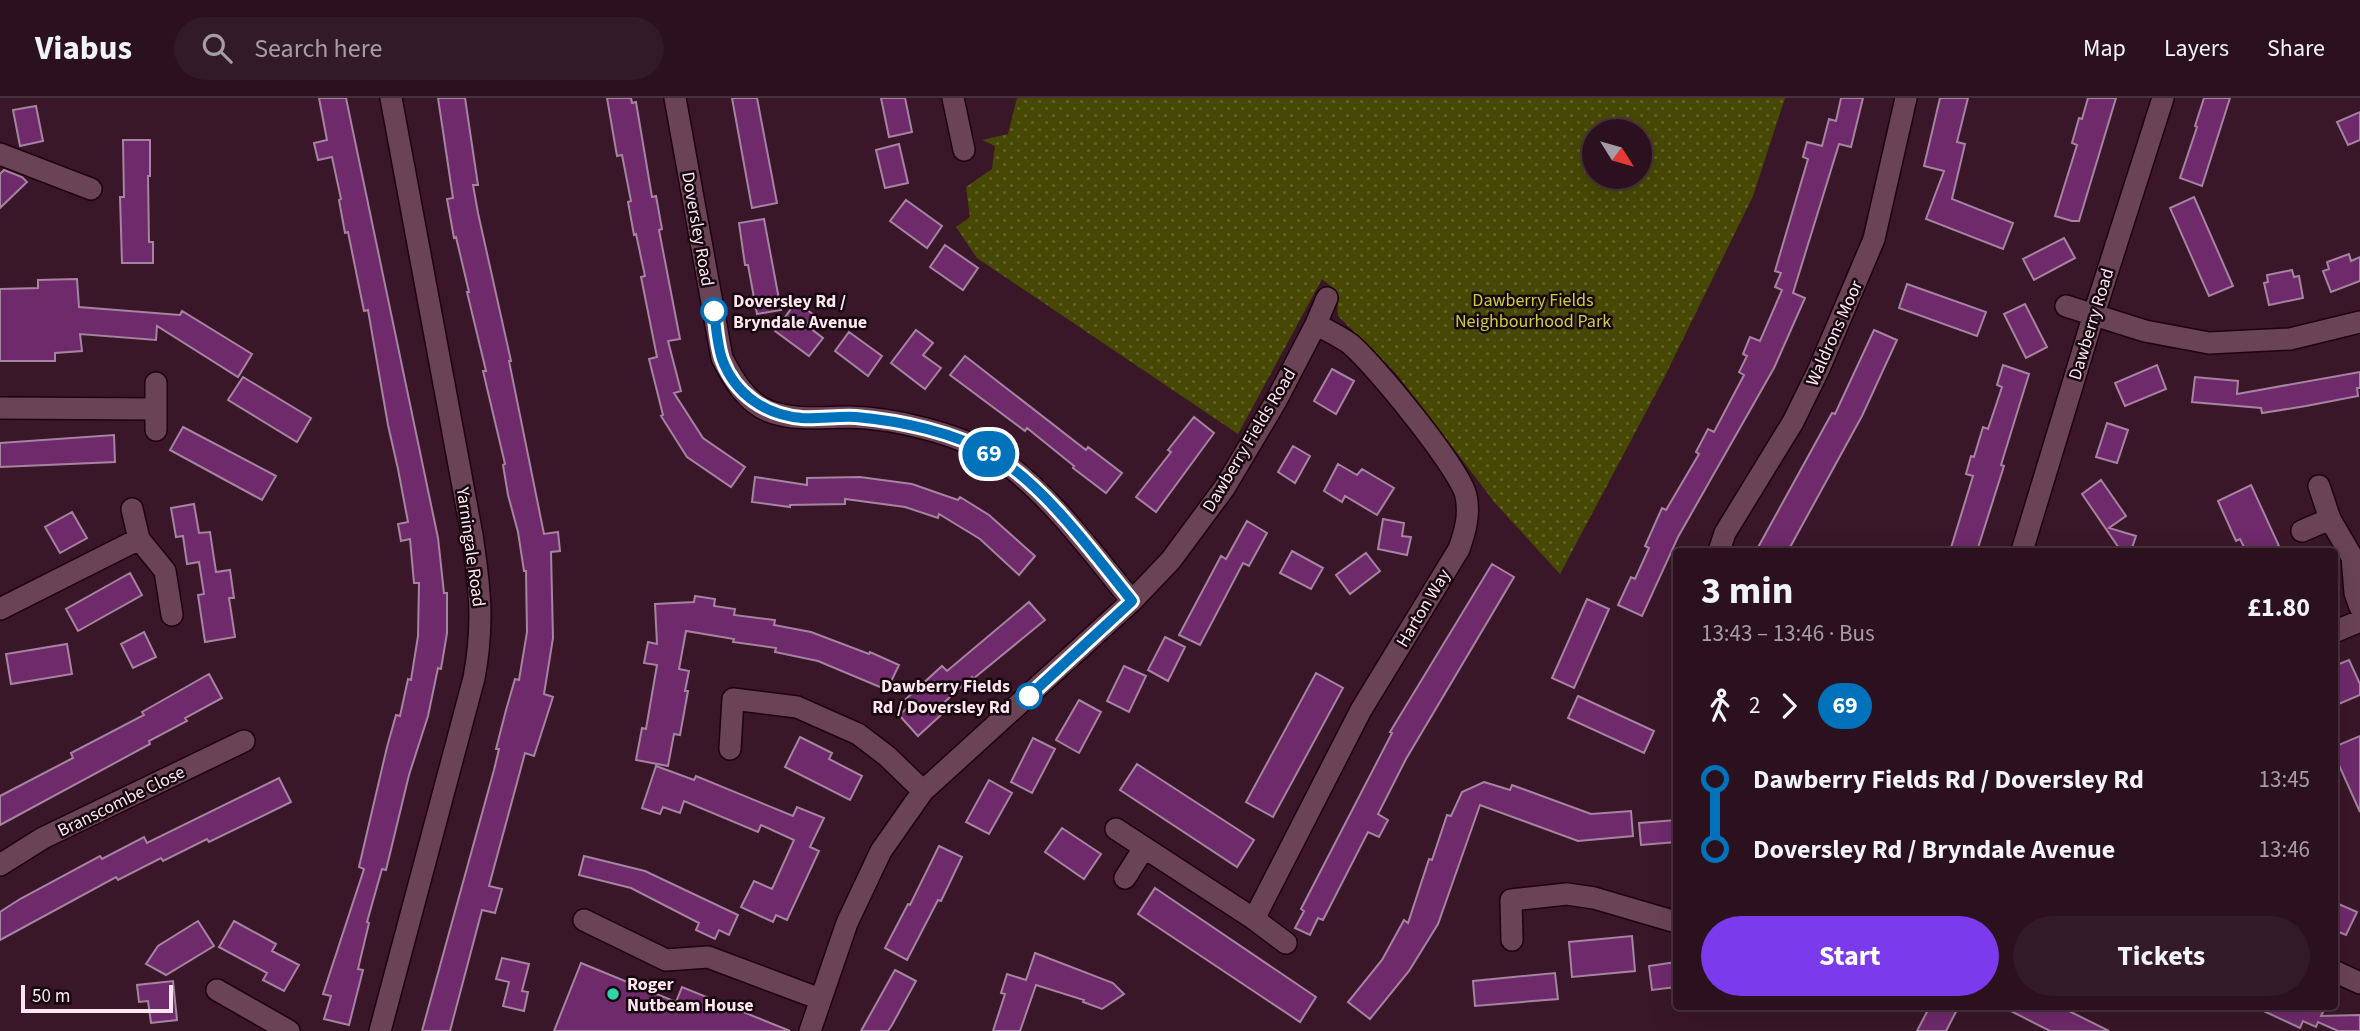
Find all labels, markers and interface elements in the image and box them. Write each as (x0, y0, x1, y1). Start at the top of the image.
search box (174, 17, 664, 80)
text: Viabus (35, 25, 132, 72)
icon: search (198, 29, 236, 67)
text: Search here (254, 30, 382, 67)
text: Map (2083, 31, 2126, 66)
text: Layers (2164, 31, 2229, 66)
text: Share (2267, 31, 2325, 66)
north arrow (1582, 119, 1652, 189)
map controls (1582, 119, 1652, 189)
street label: Doversley Road (675, 170, 720, 288)
street label: Dawberry Road (2063, 265, 2120, 383)
street label: Waldrons Moor (1800, 276, 1869, 390)
park label: Dawberry Fields Neighbourhood Park (1455, 288, 1611, 334)
place label: Doversley Rd / Bryndale Avenue (733, 289, 867, 335)
marker: Doversley Rd / Bryndale Avenue (701, 298, 727, 324)
street label: Dawberry Fields Road (1197, 364, 1302, 517)
line badge: 69 (958, 431, 1020, 477)
text: 69 (976, 436, 1002, 471)
street label: Yarningale Road (450, 485, 491, 608)
street label: Harton Way (1390, 564, 1457, 652)
text: 3 min (1701, 564, 1793, 618)
text: £1.80 (2247, 589, 2310, 626)
text: 13:43 – 13:46 · Bus (1701, 617, 1875, 650)
place label: Dawberry Fields Rd / Doversley Rd (872, 674, 1010, 720)
marker: Dawberry Fields Rd / Doversley Rd (1016, 683, 1042, 709)
icon: walk (1701, 687, 1739, 725)
icon: forward (1770, 687, 1808, 725)
text: 69 (1832, 688, 1858, 723)
text: 2 (1749, 689, 1760, 722)
street label: Branscombe Close (53, 760, 189, 843)
text: Dawberry Fields Rd / Doversley Rd (1753, 761, 2144, 798)
text: 13:45 (2259, 763, 2310, 796)
text: Doversley Rd / Bryndale Avenue (1753, 831, 2115, 868)
text: 13:46 (2259, 833, 2310, 866)
button: Start (1701, 916, 1999, 996)
button: Tickets (2013, 916, 2310, 996)
place label: Roger Nutbeam House (627, 972, 754, 1018)
scale bar (21, 982, 173, 1014)
text: 50 m (32, 983, 70, 1010)
marker: Roger Nutbeam House (605, 986, 621, 1002)

